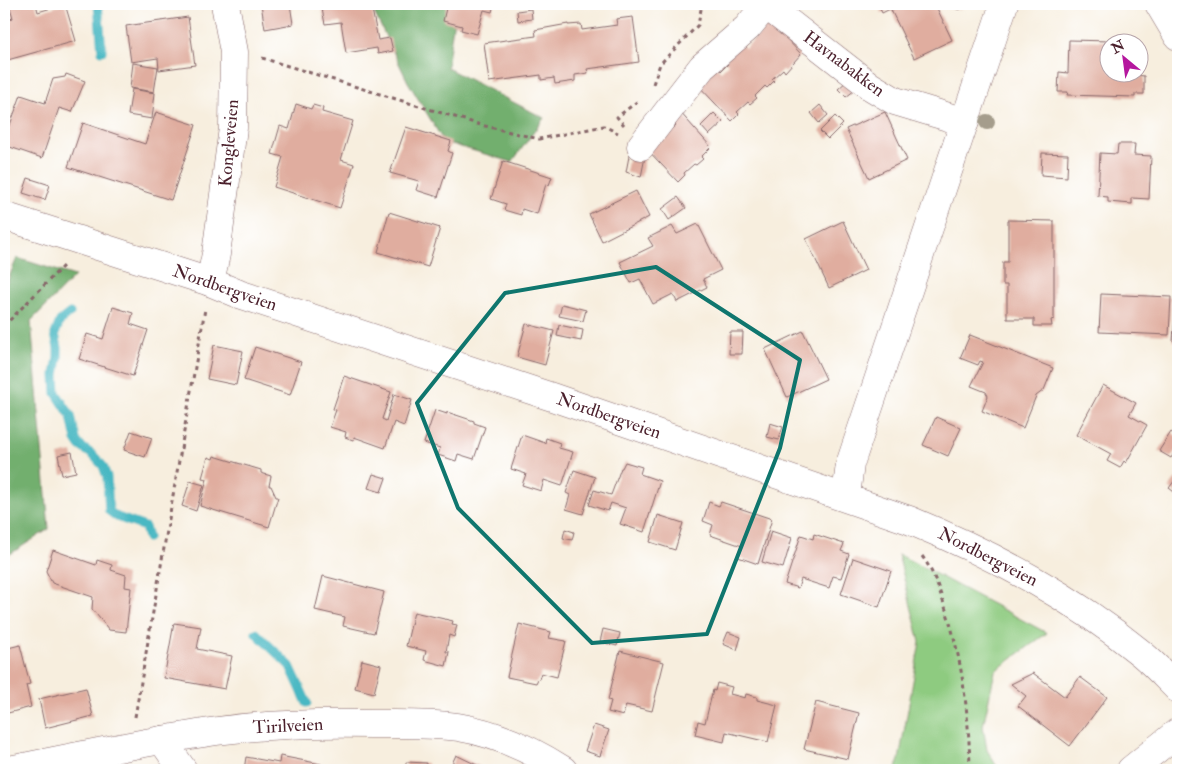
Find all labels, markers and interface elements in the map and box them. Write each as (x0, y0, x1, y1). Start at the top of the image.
street label: Havnabakken (799, 26, 889, 102)
north arrow (1100, 32, 1150, 82)
text: N (1107, 36, 1128, 58)
street label: Kongleveien (214, 98, 244, 188)
street label: Nordbergveien (170, 259, 280, 317)
street label: Nordbergveien (554, 387, 664, 445)
street label: Nordbergveien (934, 522, 1042, 592)
street label: Tirilveien (252, 713, 324, 739)

